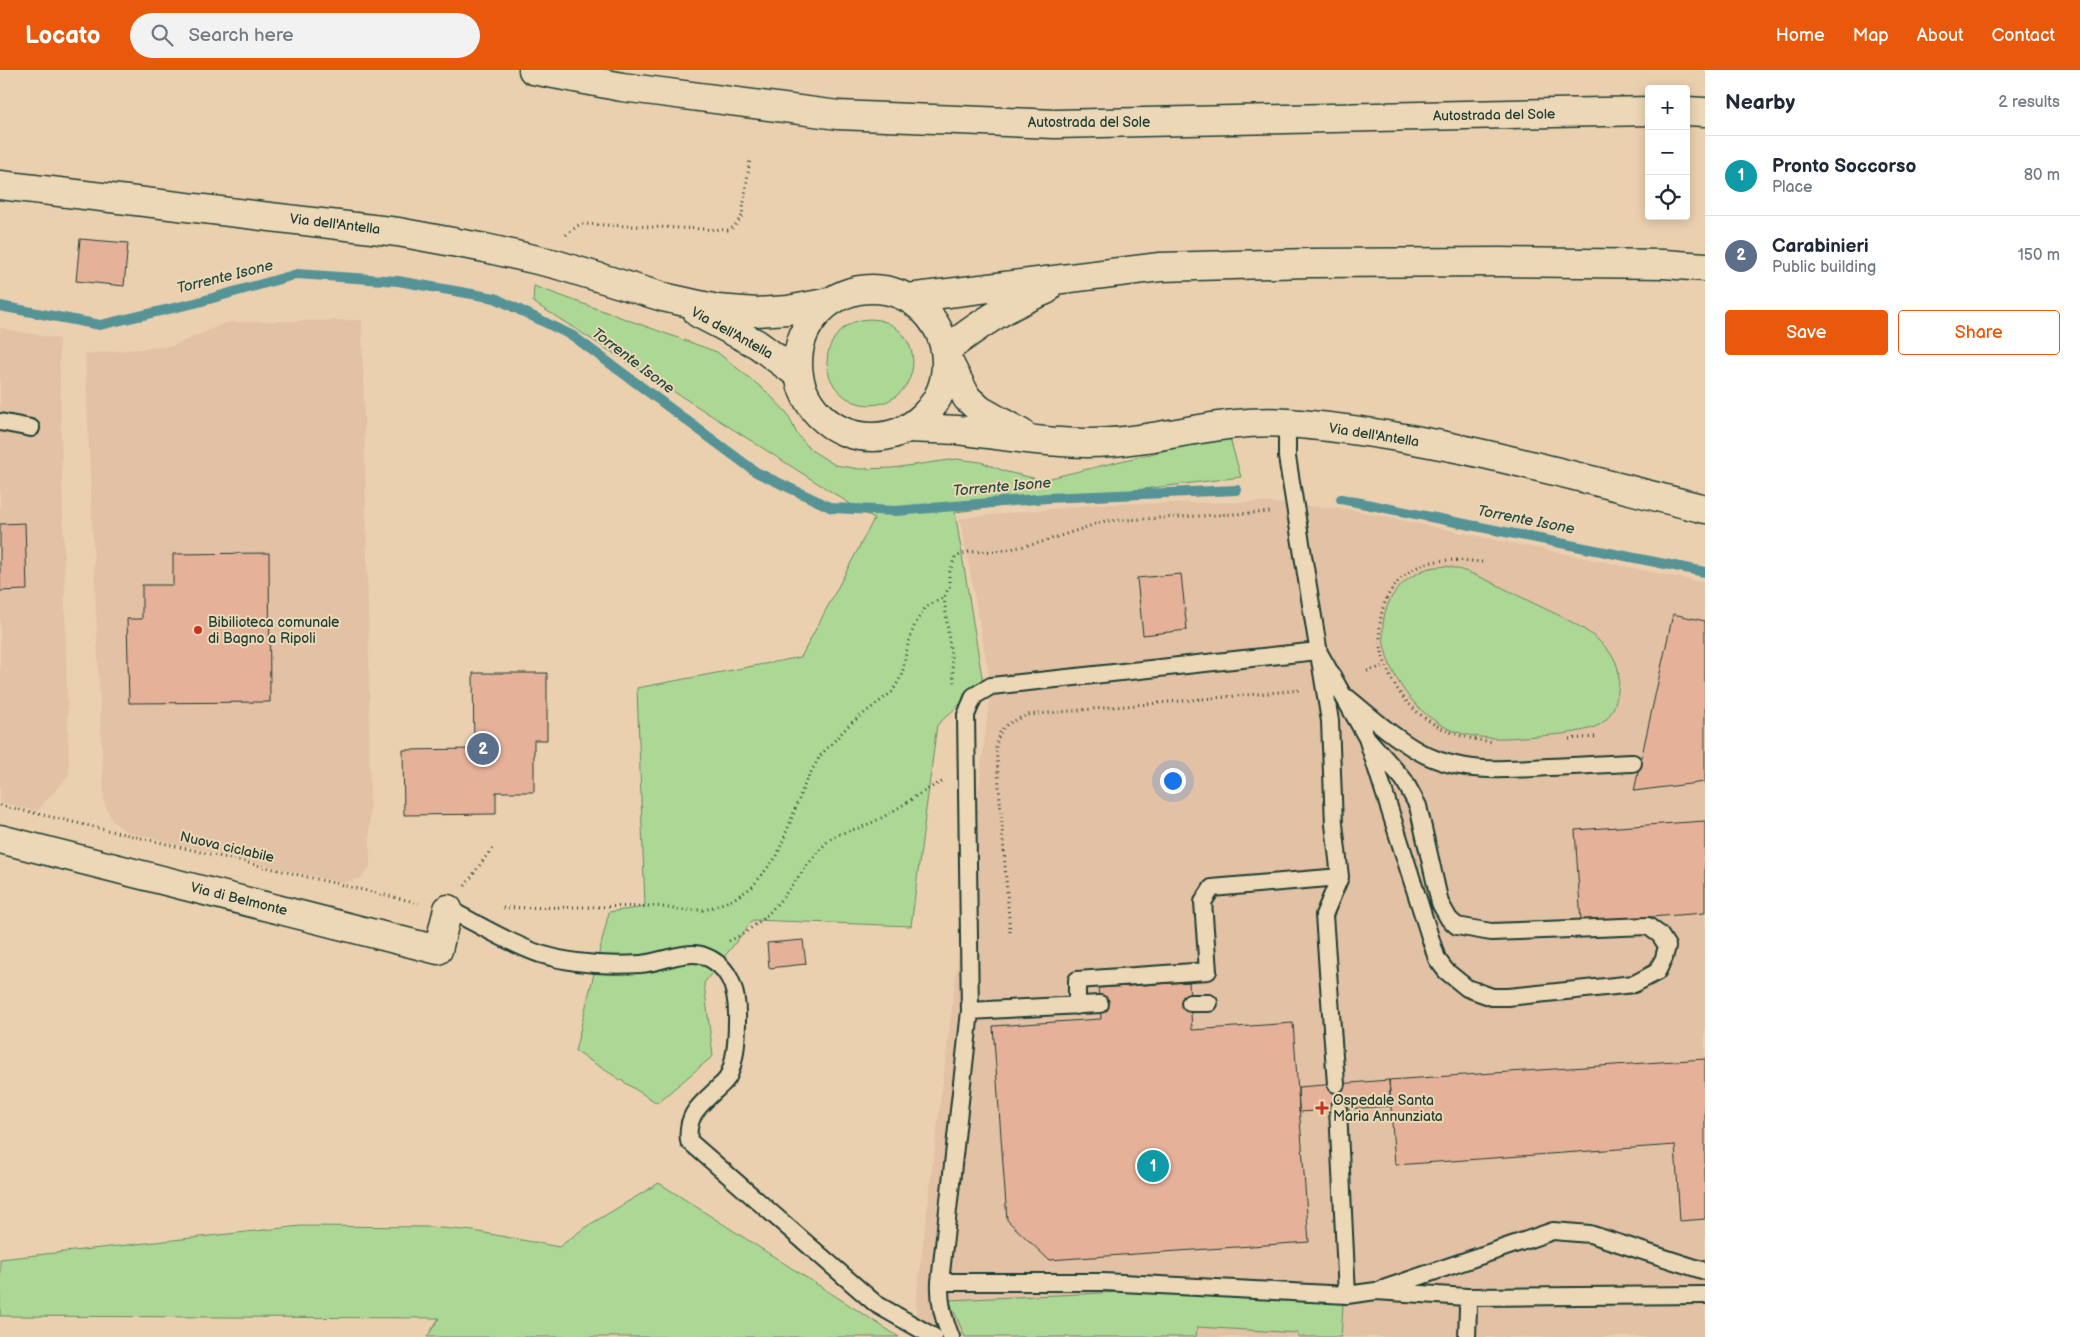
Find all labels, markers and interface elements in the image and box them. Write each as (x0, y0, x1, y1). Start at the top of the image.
search box (130, 13, 480, 58)
text: Locato (25, 21, 100, 50)
icon: search (148, 21, 176, 49)
text: Search here (188, 24, 294, 47)
text: Home (1776, 25, 1825, 46)
text: Map (1853, 25, 1889, 46)
text: About (1917, 25, 1964, 46)
text: Contact (1992, 25, 2055, 46)
map controls (1645, 85, 1690, 220)
button: + (1645, 85, 1690, 130)
text: Nearby (1725, 90, 1795, 115)
text: 2 results (1998, 93, 2060, 112)
street label: Autostrada del Sole (1433, 105, 1555, 125)
street label: Autostrada del Sole (1028, 114, 1150, 131)
button: − (1645, 130, 1690, 175)
text: Pronto Soccorso (1772, 155, 1916, 178)
text: 1 (1738, 166, 1744, 185)
text: 80 m (2024, 166, 2060, 185)
button: locate (1645, 175, 1690, 220)
text: Place (1772, 178, 1813, 197)
street label: Via dell'Antella (289, 210, 381, 238)
text: Carabinieri (1772, 235, 1869, 258)
text: 2 (1736, 246, 1746, 265)
text: 150 m (2018, 246, 2060, 265)
water label: Torrente Isone (175, 256, 275, 298)
text: Public building (1772, 258, 1876, 277)
street label: Via dell'Antella (688, 303, 776, 363)
button: Save (1725, 310, 1888, 355)
button: Share (1898, 310, 2060, 355)
water label: Torrente Isone (588, 324, 678, 398)
street label: Via dell'Antella (1328, 419, 1420, 451)
water label: Torrente Isone (952, 473, 1052, 501)
water label: Torrente Isone (1476, 501, 1576, 539)
place label: Bibilioteca comunale di Bagno a Ripoli (208, 614, 339, 647)
marker: Bibilioteca comunale di Bagno a Ripoli (192, 624, 204, 636)
pin: 2 (467, 730, 499, 768)
your location (1160, 768, 1186, 794)
street label: Nuova ciclabile (178, 828, 276, 866)
street label: Via di Belmonte (189, 879, 289, 919)
place label: Ospedale Santa Maria Annunziata (1333, 1092, 1443, 1125)
marker: Ospedale Santa Maria Annunziata (1315, 1101, 1329, 1115)
pin: 1 (1137, 1147, 1169, 1185)

